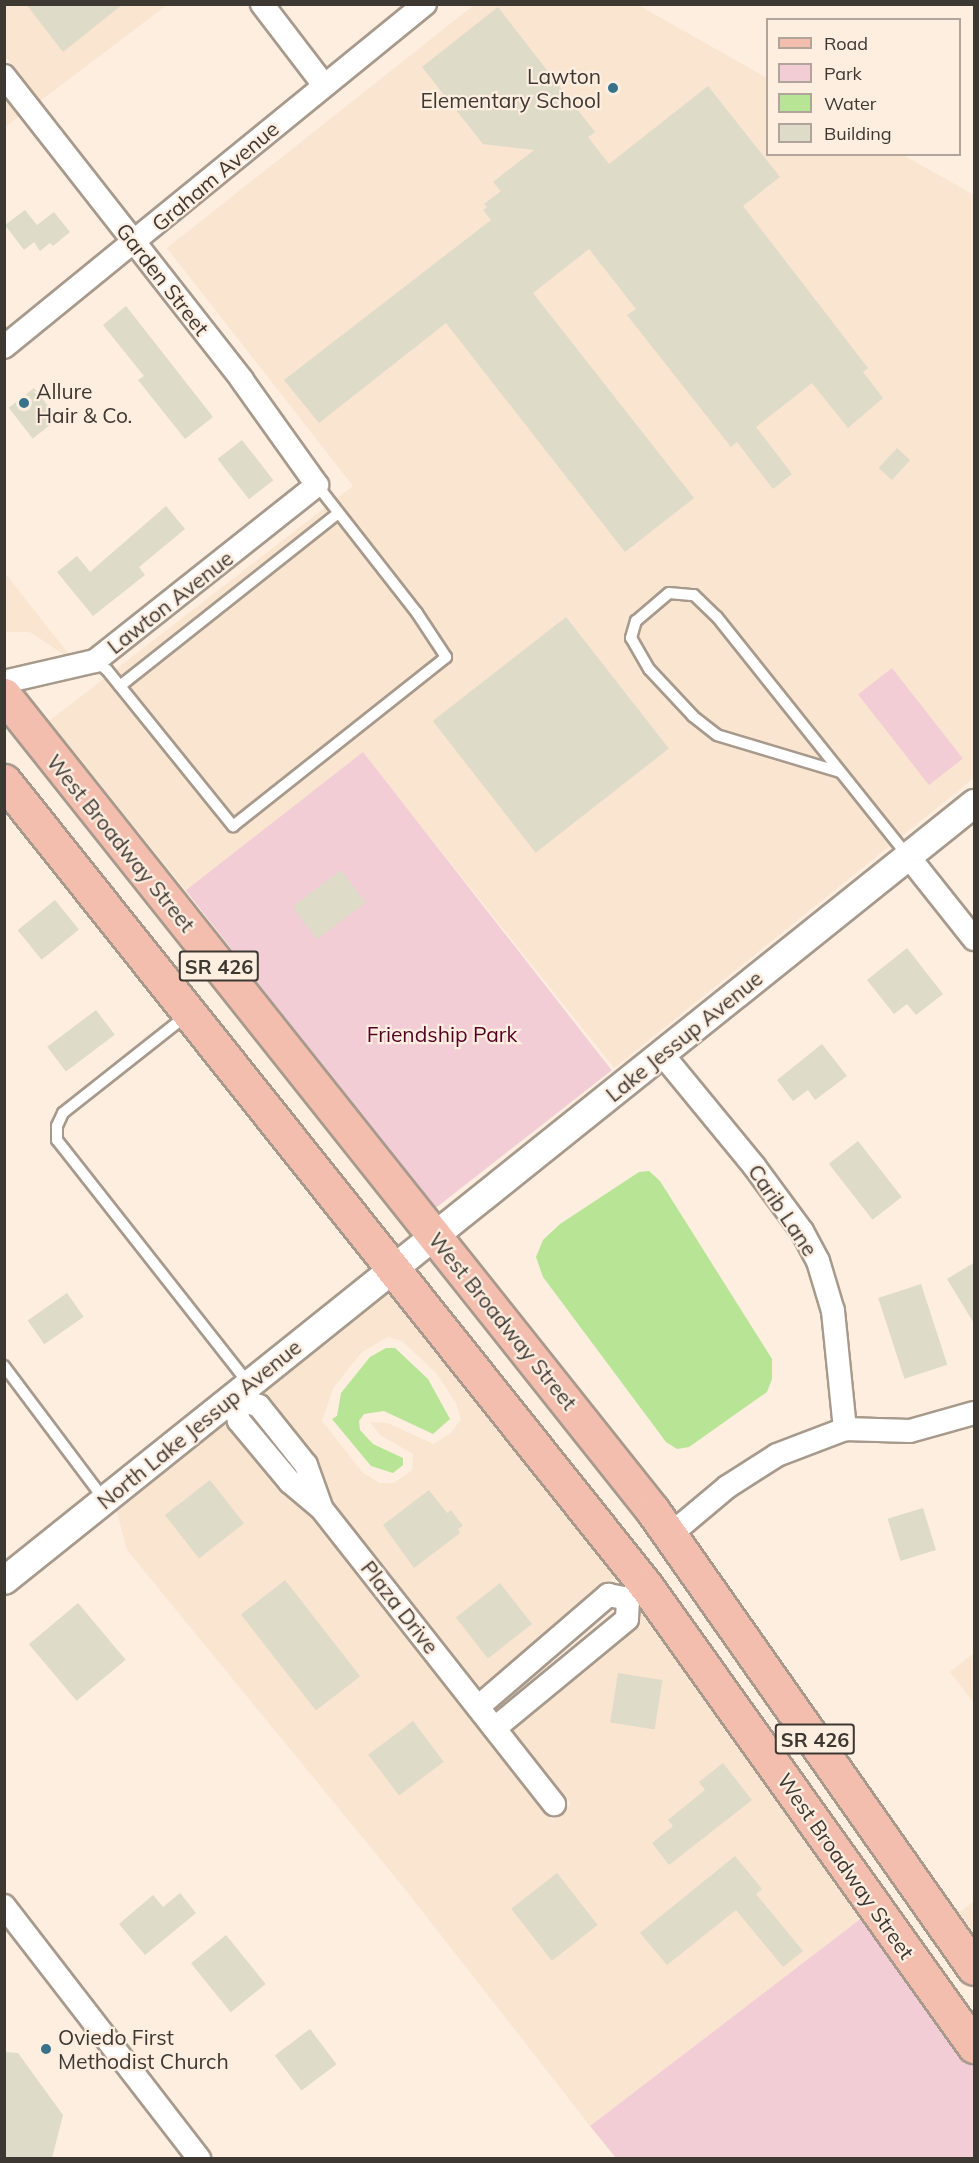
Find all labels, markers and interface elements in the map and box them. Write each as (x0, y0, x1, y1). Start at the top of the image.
legend (766, 18, 961, 156)
text: Road (824, 32, 868, 55)
text: Park (824, 62, 862, 85)
place label: Lawton Elementary School (420, 63, 601, 113)
marker: Lawton Elementary School (606, 81, 620, 95)
text: Water (824, 92, 876, 115)
street label: Graham Avenue (147, 116, 283, 236)
text: Building (824, 122, 892, 145)
street label: Garden Street (111, 218, 215, 340)
place label: Allure Hair & Co. (36, 378, 132, 428)
marker: Allure Hair & Co. (17, 396, 31, 410)
street label: Lawton Avenue (102, 545, 238, 659)
street label: West Broadway Street (42, 749, 200, 937)
road number: SR 426 (178, 949, 260, 983)
street label: Lake Jessup Avenue (601, 965, 767, 1107)
park label: Friendship Park (367, 1021, 517, 1047)
street label: Carib Lane (743, 1159, 823, 1261)
street label: West Broadway Street (424, 1227, 582, 1415)
street label: North Lake Jessup Avenue (92, 1334, 306, 1514)
street label: Plaza Drive (356, 1556, 444, 1658)
road number: SR 426 (774, 1722, 856, 1756)
street label: West Broadway Street (772, 1768, 920, 1964)
place label: Oviedo First Methodist Church (58, 2024, 229, 2074)
marker: Oviedo First Methodist Church (39, 2042, 53, 2056)

